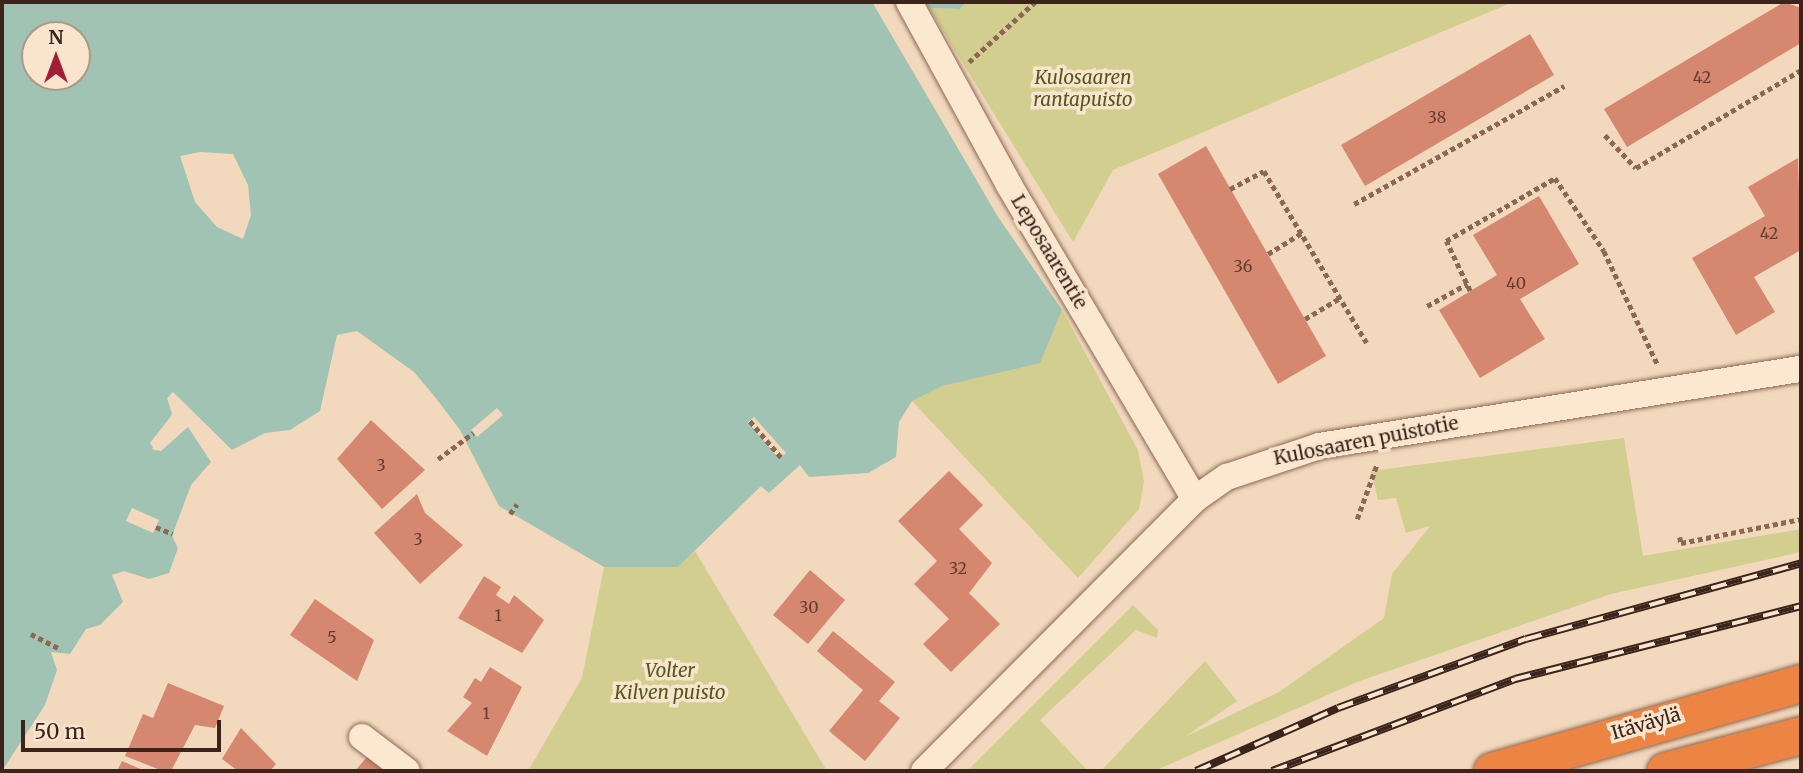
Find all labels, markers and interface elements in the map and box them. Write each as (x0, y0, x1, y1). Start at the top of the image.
north arrow (21, 21, 91, 91)
text: N (48, 25, 64, 49)
park label: Kulosaaren rantapuisto (1033, 67, 1133, 111)
house number: 42 (1693, 67, 1711, 87)
house number: 38 (1428, 107, 1446, 127)
street label: Leposaarentie (1006, 191, 1092, 313)
house number: 42 (1760, 223, 1778, 243)
house number: 36 (1234, 256, 1252, 276)
house number: 40 (1506, 273, 1526, 293)
street label: Kulosaaren puistotie (1272, 412, 1460, 470)
house number: 3 (376, 455, 386, 475)
house number: 3 (413, 529, 423, 549)
house number: 32 (949, 558, 967, 578)
house number: 30 (799, 597, 819, 617)
house number: 1 (494, 605, 502, 625)
house number: 5 (327, 627, 337, 647)
park label: Volter Kilven puisto (614, 660, 726, 704)
house number: 1 (482, 703, 490, 723)
street label: Itäväylä (1609, 703, 1683, 745)
scale bar (24, 706, 224, 750)
text: 50 m (34, 718, 85, 745)

